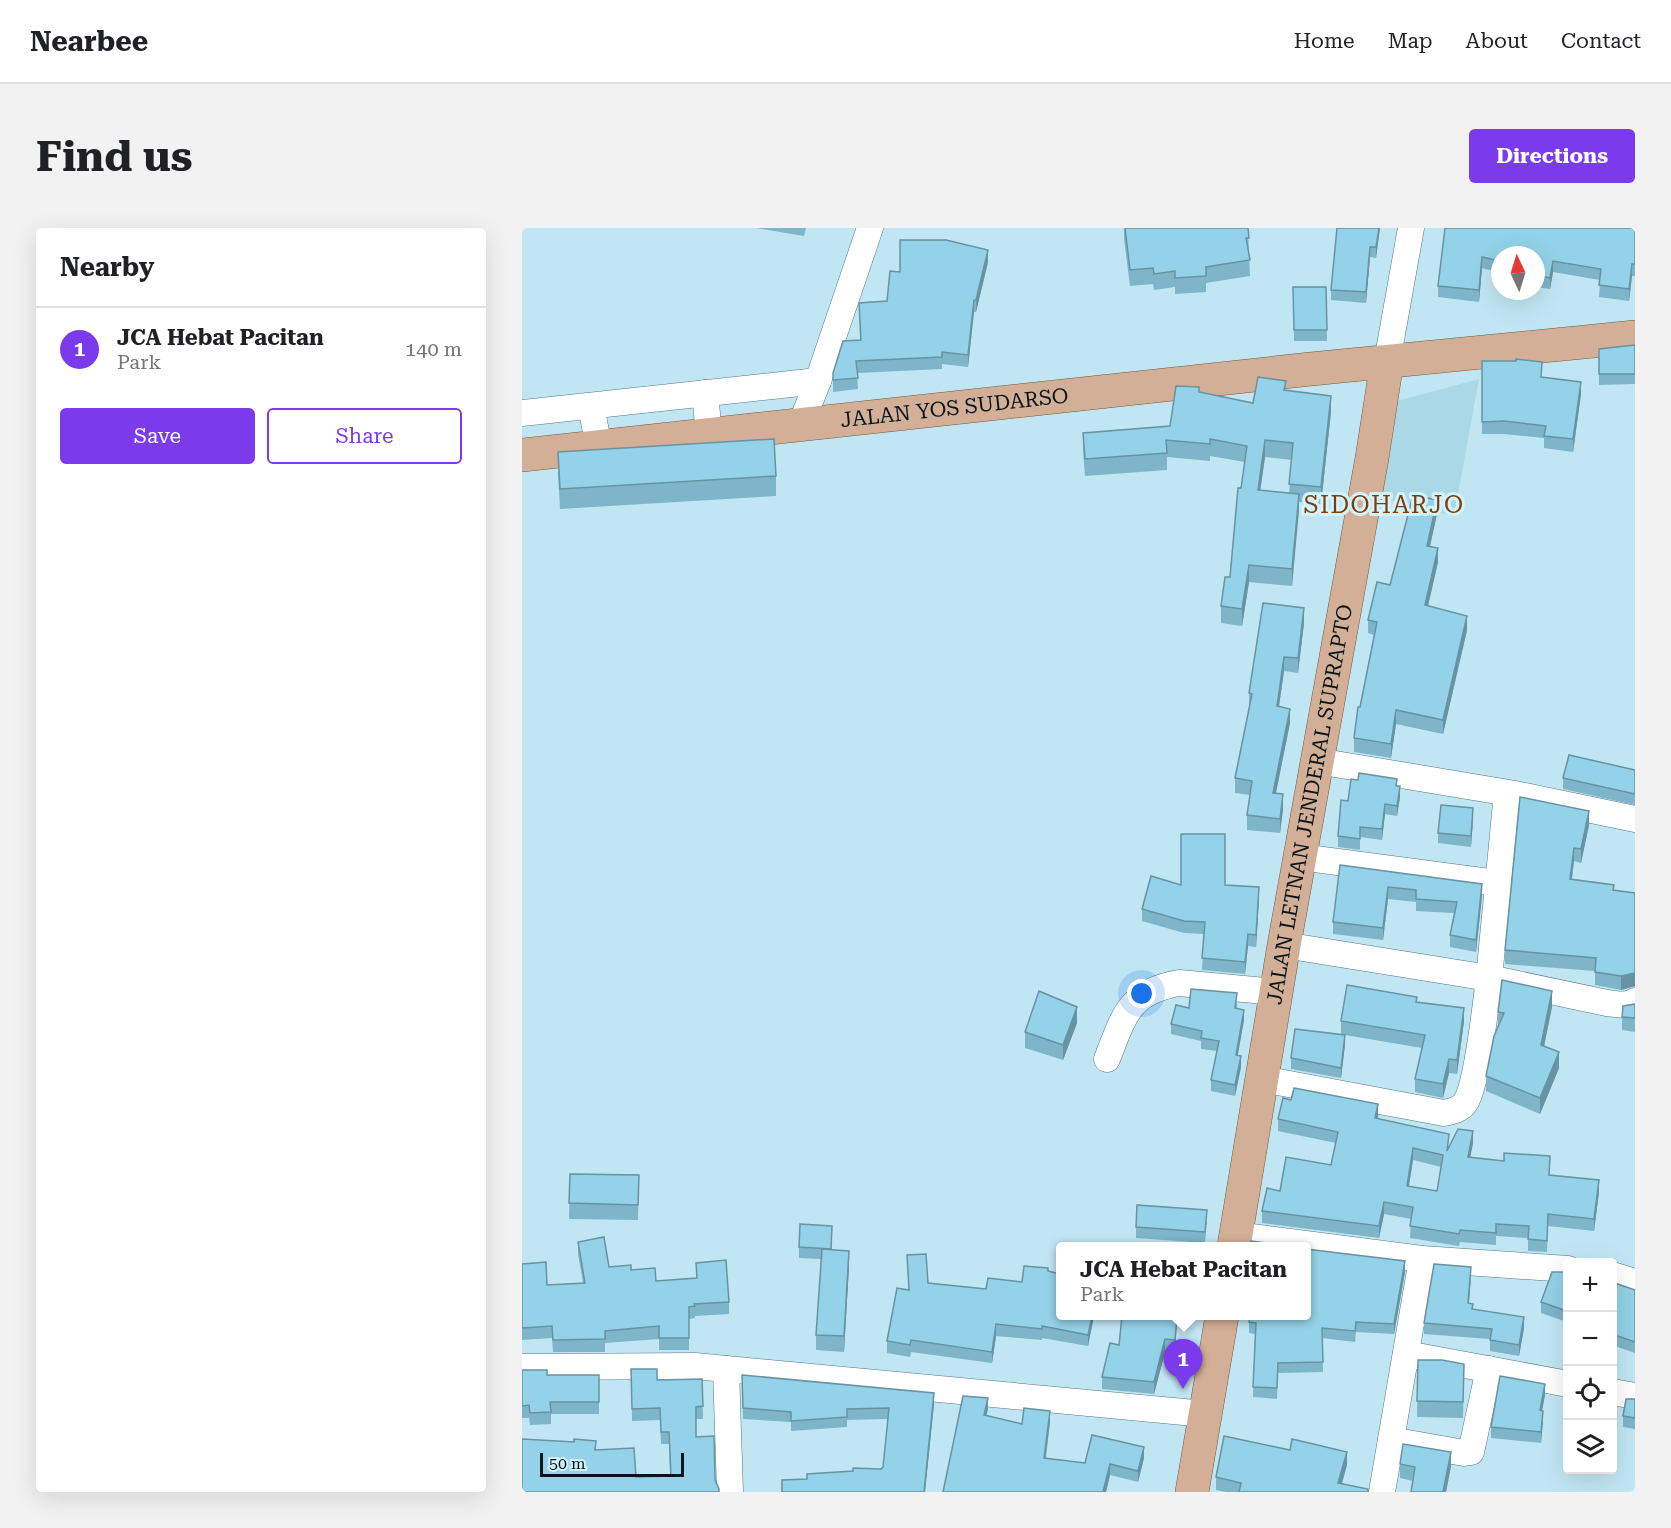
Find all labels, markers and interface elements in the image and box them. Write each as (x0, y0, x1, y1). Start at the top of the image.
text: Nearbee (30, 25, 148, 58)
text: Home (1294, 29, 1355, 53)
text: Map (1388, 29, 1433, 53)
text: About (1466, 29, 1528, 53)
text: Contact (1561, 29, 1641, 53)
button: Directions (1469, 129, 1635, 183)
text: Find us (36, 132, 193, 181)
north arrow (1491, 246, 1545, 300)
text: Nearby (60, 252, 154, 282)
text: JCA Hebat Pacitan (117, 325, 324, 350)
text: 1 (74, 337, 85, 361)
text: 140 m (405, 337, 462, 361)
text: Park (117, 350, 161, 374)
street label: JALAN YOS SUDARSO (839, 384, 1070, 432)
button: Save (60, 408, 255, 464)
button: Share (267, 408, 462, 464)
district label: SIDOHARJO (1303, 491, 1465, 519)
street label: JALAN LETNAN JENDERAL SUPRAPTO (1262, 602, 1357, 1006)
your location (1127, 979, 1156, 1008)
popup (1056, 1242, 1311, 1320)
text: JCA Hebat Pacitan (1080, 1257, 1287, 1282)
map controls (1563, 1258, 1617, 1474)
button: + (1563, 1258, 1617, 1312)
text: Park (1080, 1282, 1124, 1306)
button: − (1563, 1312, 1617, 1366)
pin: 1 (1164, 1340, 1202, 1389)
button: locate (1563, 1366, 1617, 1420)
button: layers (1563, 1420, 1617, 1474)
scale bar (540, 1450, 684, 1478)
text: 50 m (549, 1454, 586, 1473)

